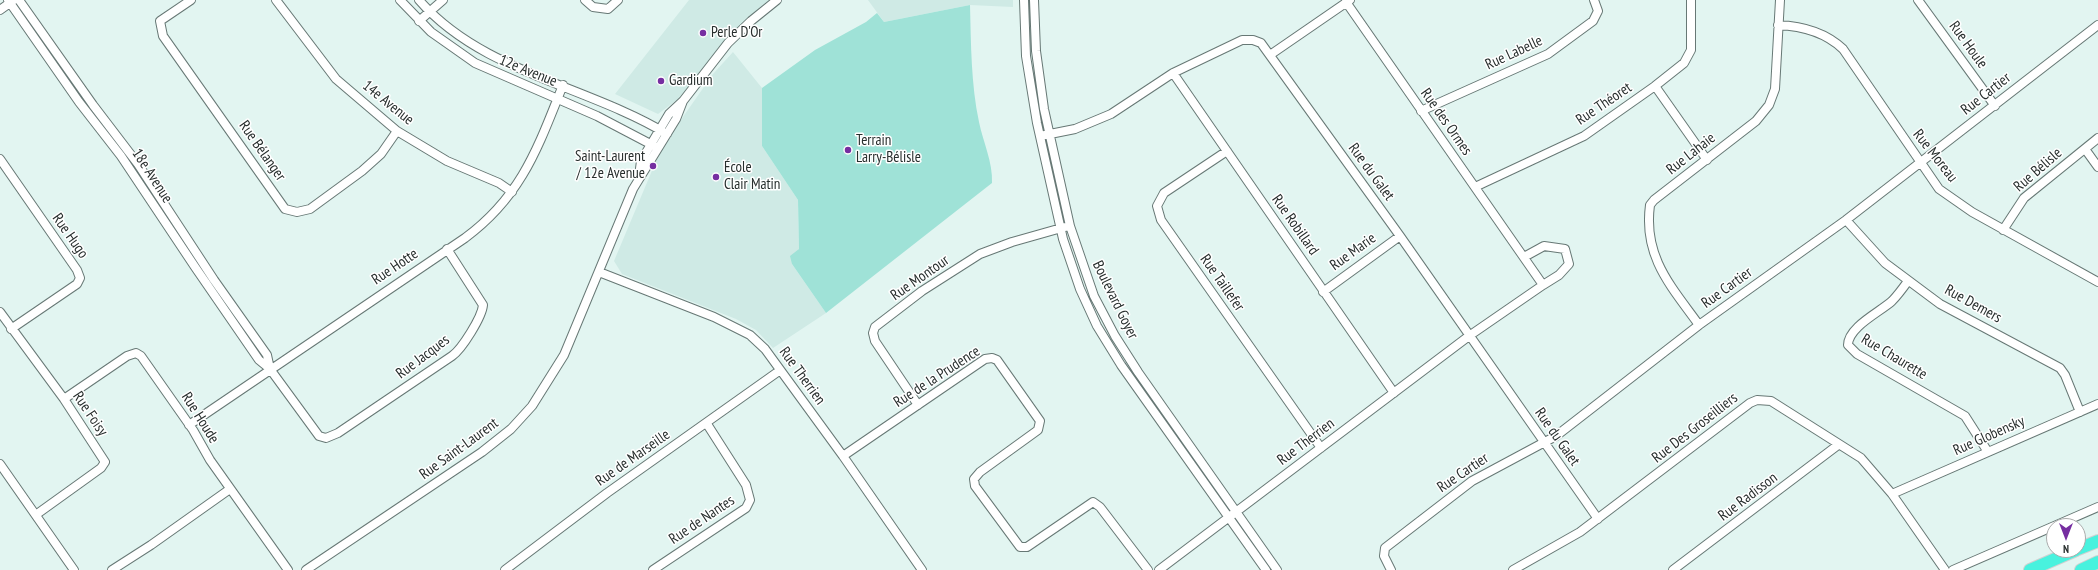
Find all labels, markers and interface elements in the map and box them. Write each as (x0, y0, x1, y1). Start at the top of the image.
street label: Rue Houle (1945, 18, 1991, 72)
place label: Perle D'Or (711, 24, 762, 42)
marker: Perle D'Or (698, 28, 708, 38)
street label: Rue Labelle (1483, 32, 1545, 74)
street label: 12e Avenue (496, 51, 560, 91)
street label: Rue Cartier (1958, 69, 2014, 119)
place label: Gardium (669, 72, 713, 90)
marker: Gardium (656, 76, 666, 86)
street label: 14e Avenue (359, 77, 417, 129)
street label: Rue Théoret (1573, 79, 1635, 129)
street label: Rue des Ormes (1416, 85, 1476, 159)
street label: Rue Bélanger (235, 117, 289, 185)
street label: Rue Moreau (1909, 126, 1961, 186)
street label: Rue Lahaie (1663, 129, 1719, 179)
place label: Terrain Larry-Bélisle (856, 132, 921, 167)
street label: Rue du Galet (1344, 140, 1398, 204)
street label: Rue Bélisle (2010, 144, 2066, 196)
marker: Terrain Larry-Bélisle (843, 145, 853, 155)
street label: 18e Avenue (128, 146, 176, 206)
place label: Saint-Laurent / 12e Avenue (575, 148, 645, 183)
place label: École Clair Matin (724, 159, 780, 194)
marker: Saint-Laurent / 12e Avenue (648, 161, 658, 171)
marker: École Clair Matin (711, 172, 721, 182)
street label: Rue Robillard (1268, 191, 1322, 259)
street label: Rue Hugo (48, 210, 92, 262)
street label: Rue Marie (1327, 229, 1379, 275)
street label: Rue Hotte (368, 245, 422, 289)
street label: Rue Montour (887, 251, 953, 305)
street label: Rue Taillefer (1196, 251, 1248, 315)
street label: Boulevard Goyer (1088, 258, 1142, 342)
street label: Rue Cartier (1698, 264, 1756, 312)
street label: Rue Demers (1941, 281, 2005, 327)
street label: Rue Chaurette (1858, 330, 1930, 384)
street label: Rue Jacques (393, 331, 453, 383)
street label: Rue de la Prudence (891, 342, 983, 412)
street label: Rue Therrien (775, 344, 829, 408)
street label: Rue Foisy (69, 388, 111, 440)
street label: Rue Houde (177, 389, 223, 447)
street label: Rue Des Groseilliers (1649, 389, 1741, 467)
street label: Rue du Galet (1531, 405, 1583, 469)
street label: Rue Globensky (1951, 412, 2027, 460)
street label: Rue Saint-Laurent (416, 414, 502, 484)
street label: Rue Therrien (1274, 415, 1338, 469)
street label: Rue de Marseille (592, 426, 674, 490)
street label: Rue Cartier (1434, 449, 1492, 497)
street label: Rue Radisson (1715, 469, 1781, 525)
street label: Rue de Nantes (666, 492, 738, 548)
north arrow (2046, 518, 2086, 558)
text: N (2063, 542, 2069, 556)

